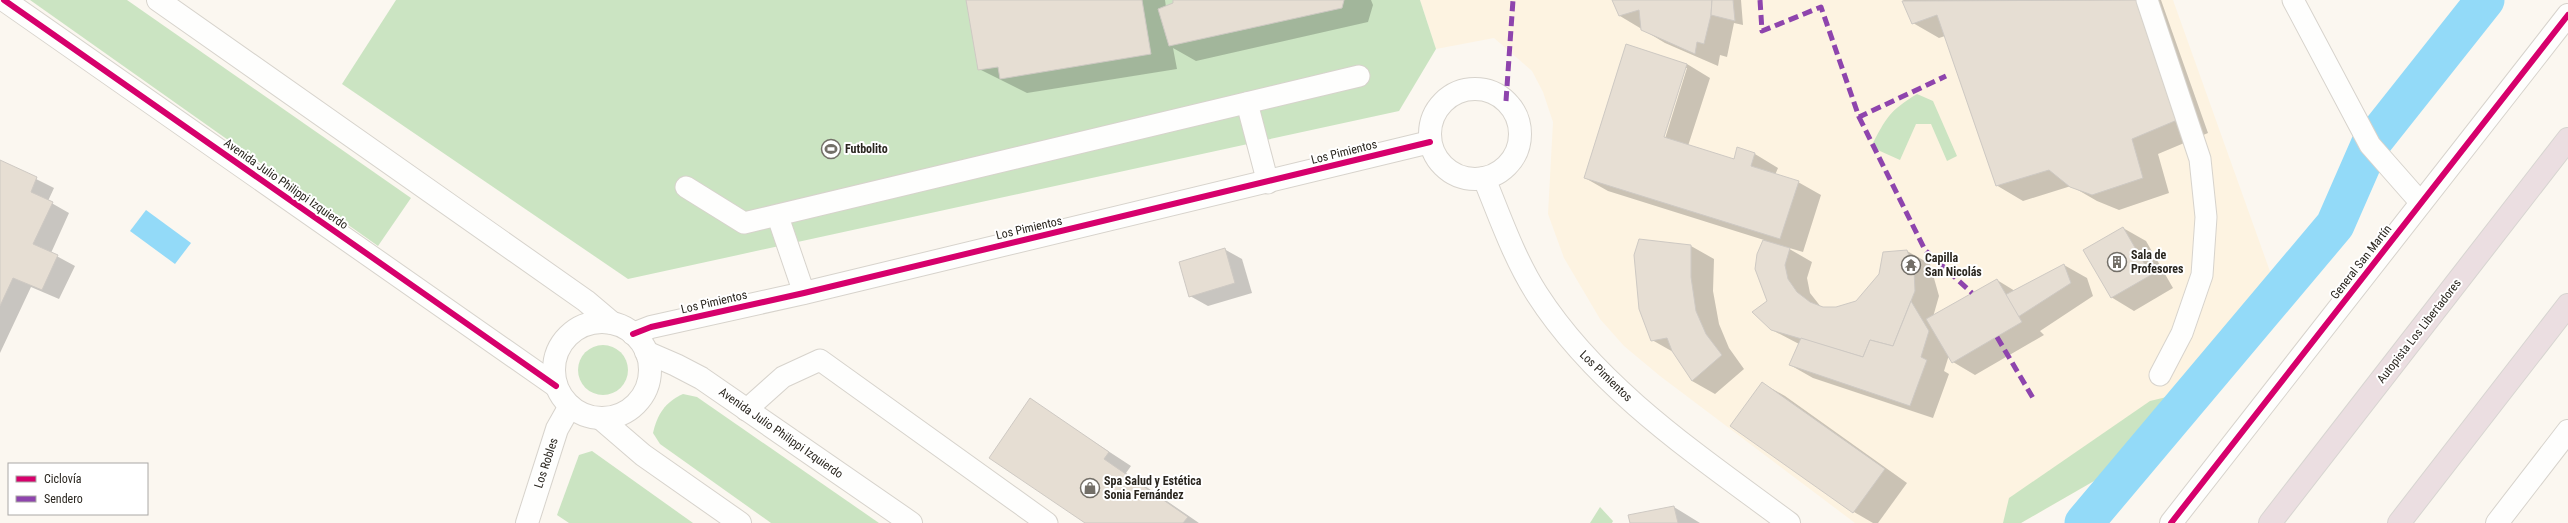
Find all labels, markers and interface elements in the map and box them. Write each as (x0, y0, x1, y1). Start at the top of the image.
street label: Avenida Julio Philippi Izquierdo (221, 136, 351, 232)
street label: Los Pimientos (1310, 137, 1378, 167)
sports icon: Futbolito (820, 138, 842, 160)
place label: Futbolito (845, 142, 888, 156)
street label: Los Pimientos (995, 214, 1063, 242)
street label: General San Martín (2328, 222, 2394, 302)
place label: Sala de Profesores (2131, 248, 2184, 276)
place label: Capilla San Nicolás (1925, 251, 1982, 279)
building icon: Sala de Profesores (2106, 251, 2128, 273)
temple icon: Capilla San Nicolás (1900, 254, 1922, 276)
street label: Autopista Los Libertadores (2374, 276, 2464, 386)
street label: Los Pimientos (680, 288, 748, 316)
street label: Los Pimientos (1577, 348, 1635, 404)
street label: Avenida Julio Philippi Izquierdo (716, 385, 846, 481)
street label: Los Robles (531, 436, 561, 490)
legend (8, 463, 148, 515)
text: Ciclovía (44, 472, 82, 486)
place label: Spa Salud y Estética Sonia Fernández (1104, 474, 1202, 502)
shop icon: Spa Salud y Estética Sonia Fernández (1079, 477, 1101, 499)
text: Sendero (44, 492, 83, 506)

